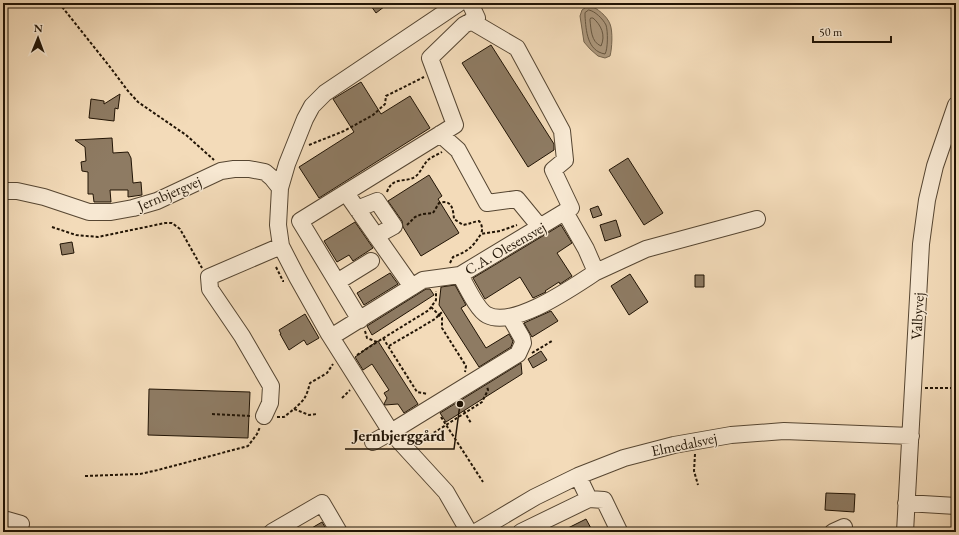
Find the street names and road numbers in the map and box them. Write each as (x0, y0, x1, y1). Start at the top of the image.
street label: Jernbjergvej (132, 171, 204, 216)
street label: C.A. Olesensvej (461, 217, 549, 279)
street label: Valbyvej (906, 292, 928, 340)
street label: Elmedalsvej (649, 428, 719, 460)

